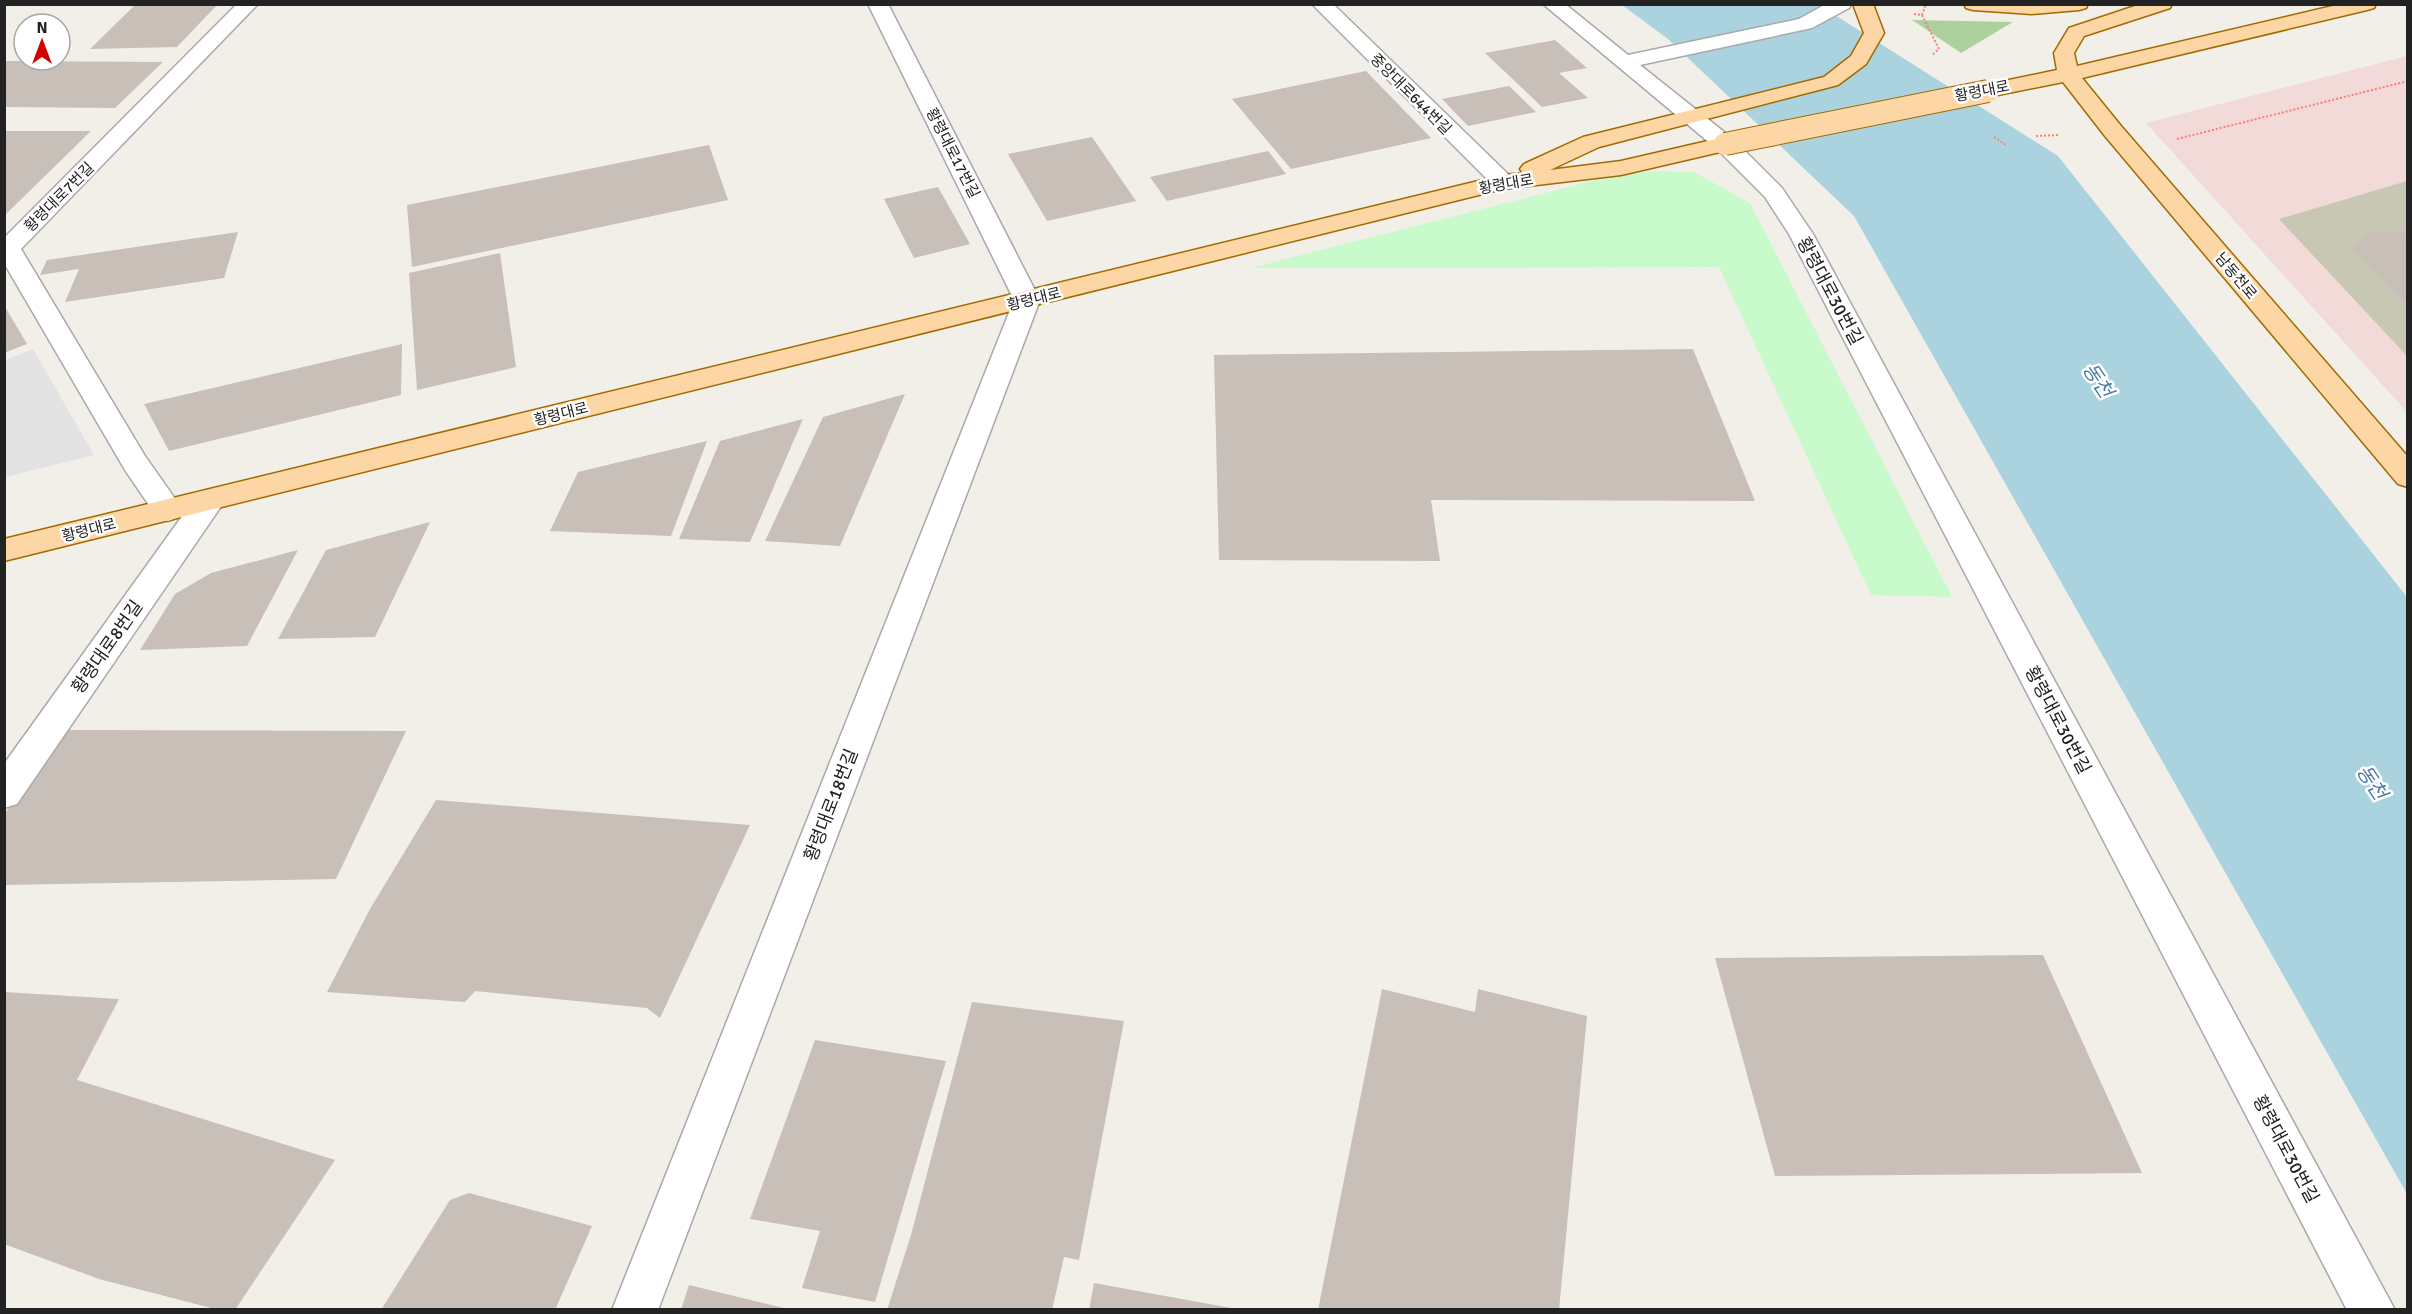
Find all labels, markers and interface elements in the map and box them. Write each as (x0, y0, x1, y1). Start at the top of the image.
north arrow (12, 12, 72, 72)
text: N (36, 18, 48, 38)
street label: 중앙대로644번길 (1367, 50, 1455, 138)
street label: 황령대로 (1953, 77, 2011, 105)
street label: 황령대로17번길 (923, 105, 983, 201)
street label: 황령대로7번길 (20, 158, 98, 236)
street label: 황령대로 (1477, 170, 1535, 198)
street label: 황령대로30번길 (1792, 233, 1868, 349)
street label: 남동천로 (2211, 249, 2261, 303)
street label: 황령대로 (1005, 284, 1063, 314)
water label: 동천 (2077, 358, 2120, 405)
street label: 황령대로 (532, 399, 590, 429)
street label: 황령대로 (60, 515, 118, 545)
street label: 황령대로8번길 (67, 596, 147, 698)
street label: 황령대로30번길 (2020, 662, 2096, 778)
street label: 황령대로18번길 (799, 746, 863, 864)
water label: 동천 (2351, 760, 2394, 807)
street label: 황령대로30번길 (2248, 1091, 2324, 1207)

